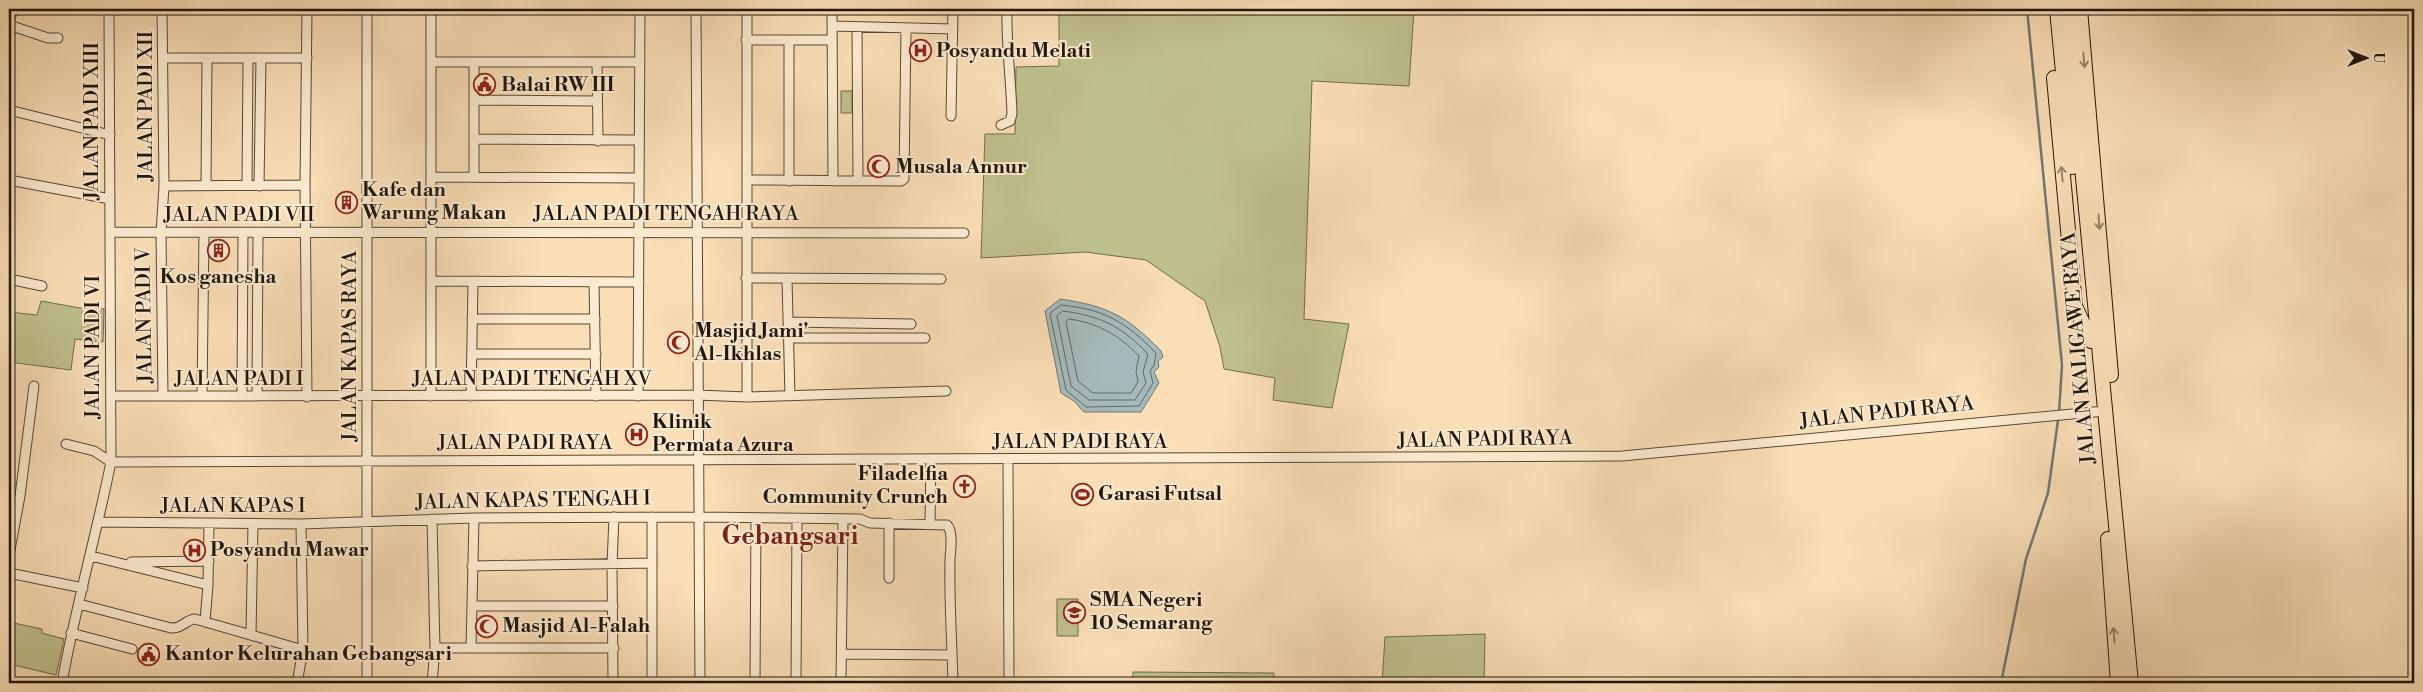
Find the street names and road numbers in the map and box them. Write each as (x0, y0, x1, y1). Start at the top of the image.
street label: JALAN PADI XII (134, 30, 159, 182)
street label: JALAN PADI XIII (80, 42, 105, 201)
street label: JALAN PADI TENGAH RAYA (532, 202, 800, 227)
street label: JALAN PADI VII (162, 203, 315, 228)
street label: JALAN KALIGAWE RAYA (2056, 230, 2102, 466)
street label: JALAN PADI V (131, 246, 159, 384)
street label: JALAN KAPAS RAYA (338, 249, 363, 442)
street label: JALAN PADI VI (81, 275, 106, 420)
street label: JALAN PADI I (173, 367, 304, 392)
street label: JALAN PADI TENGAH XV (411, 367, 653, 392)
street label: JALAN PADI RAYA (1798, 391, 1977, 435)
street label: JALAN PADI RAYA (1396, 426, 1574, 454)
street label: JALAN PADI RAYA (991, 430, 1169, 455)
street label: JALAN PADI RAYA (436, 431, 614, 456)
street label: JALAN KAPAS TENGAH I (414, 486, 651, 516)
street label: JALAN KAPAS I (159, 494, 306, 519)

